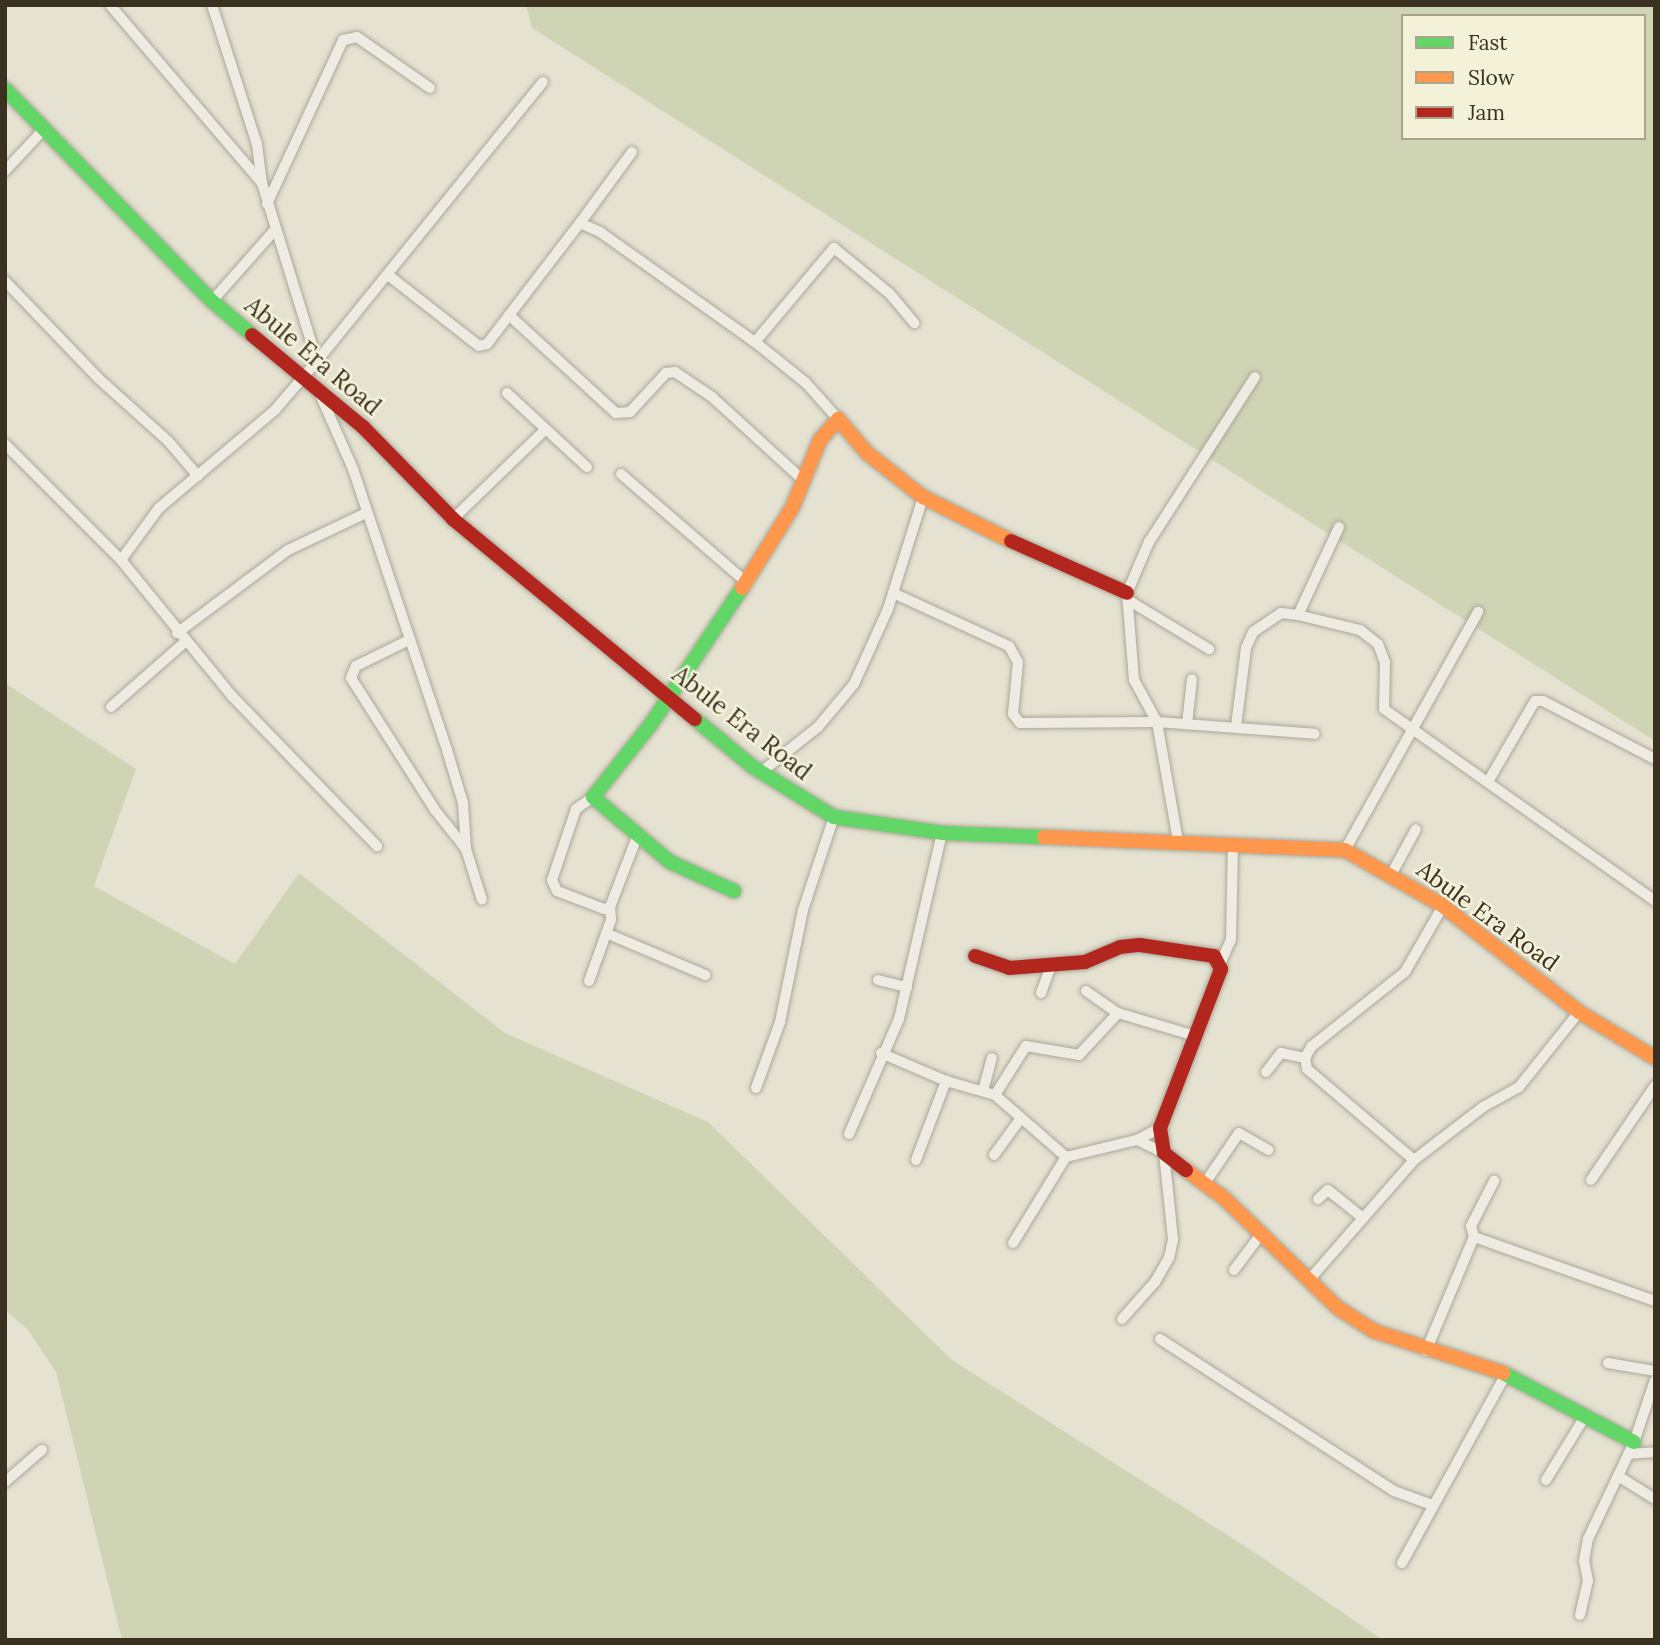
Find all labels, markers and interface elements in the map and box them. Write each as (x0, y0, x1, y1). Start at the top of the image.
legend (1401, 14, 1646, 140)
text: Fast (1468, 29, 1507, 56)
text: Slow (1468, 64, 1515, 91)
text: Jam (1468, 99, 1505, 126)
street label: Abule Era Road (239, 291, 387, 421)
street label: Abule Era Road (667, 660, 817, 786)
street label: Abule Era Road (1411, 855, 1565, 977)

